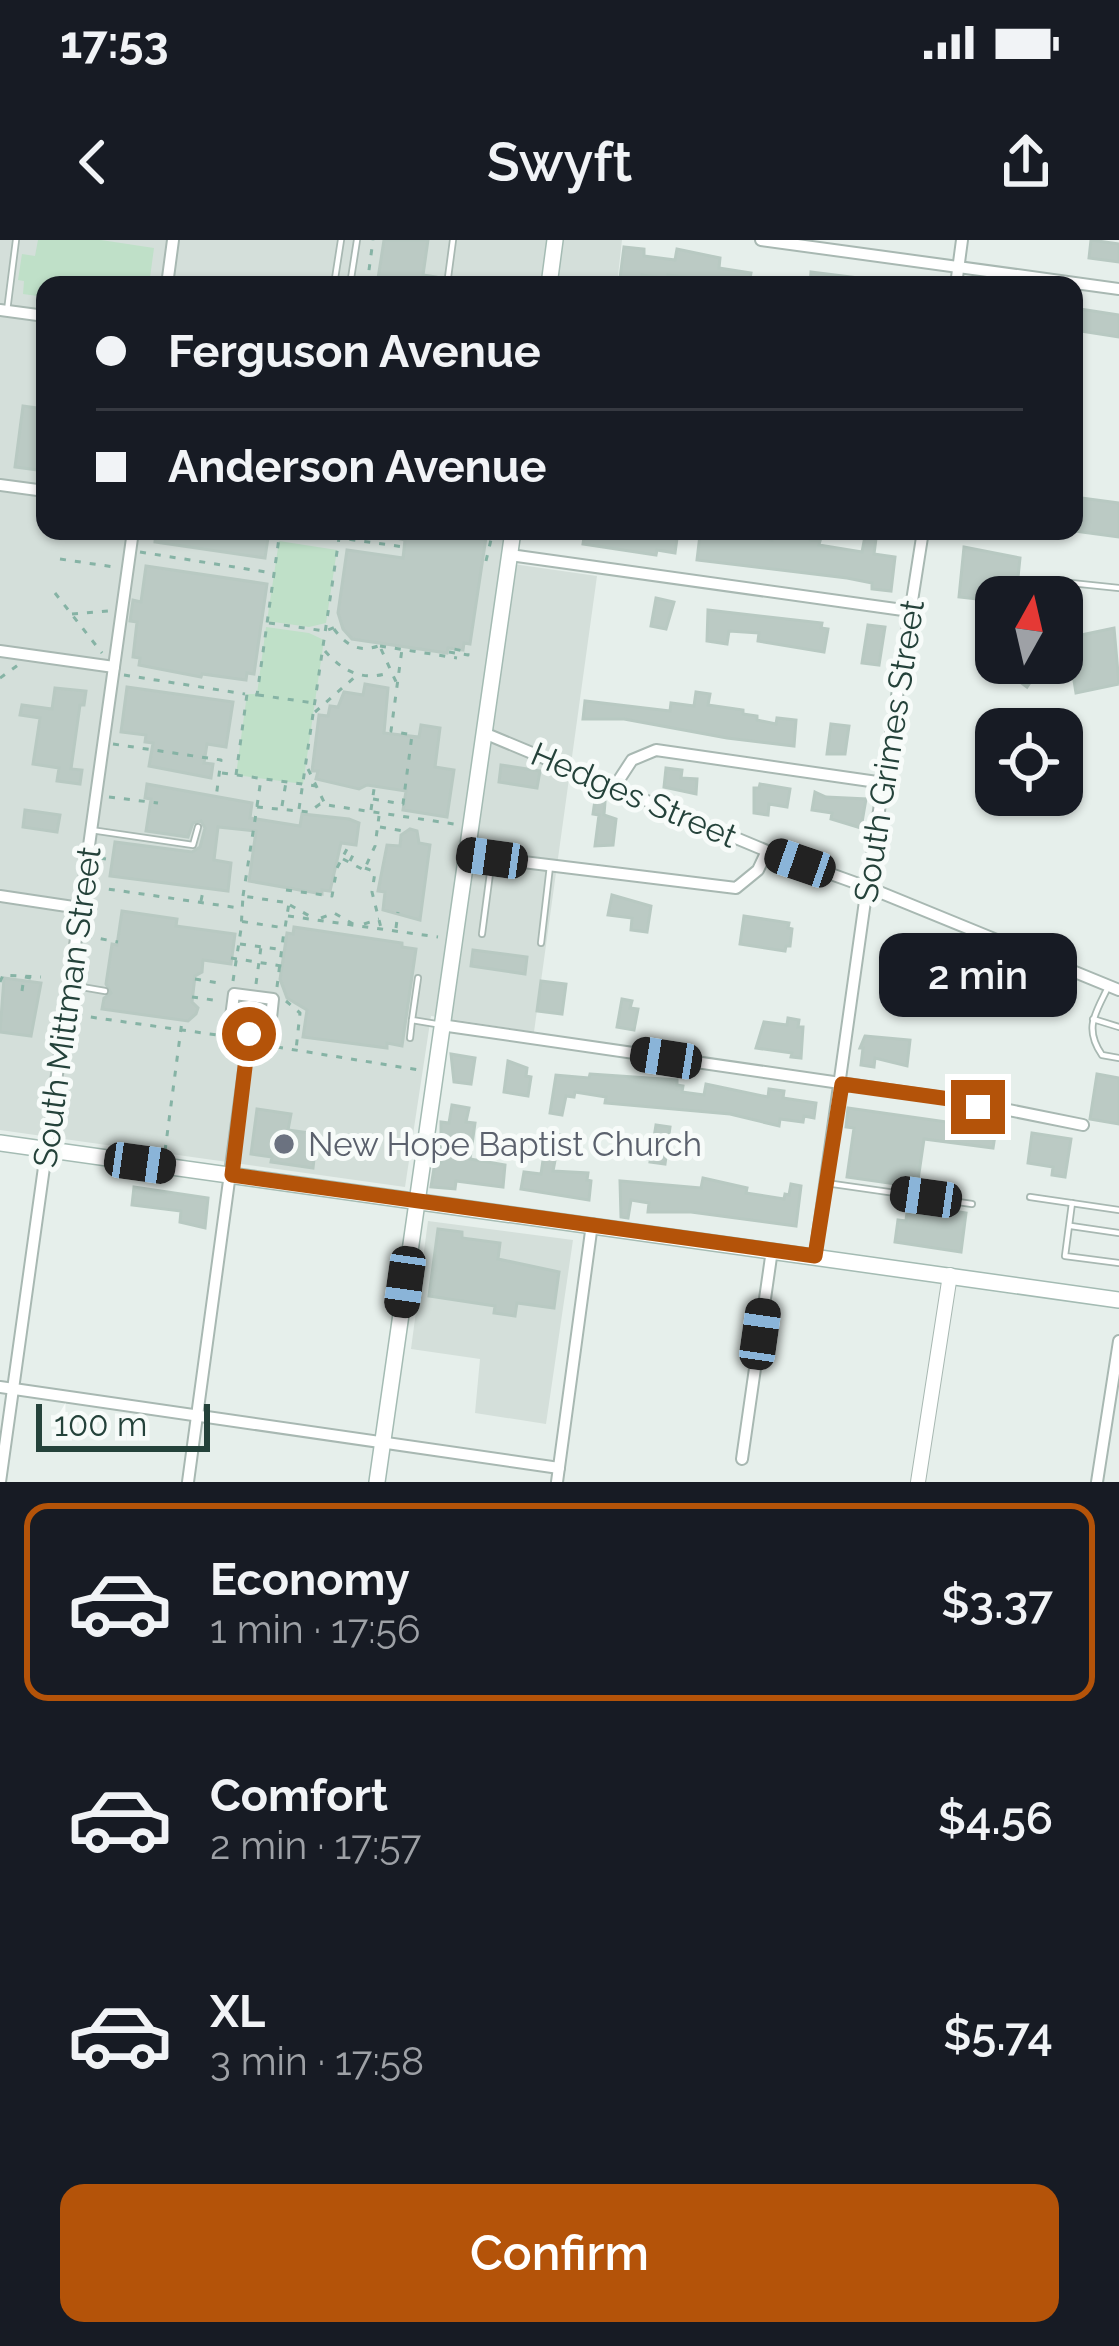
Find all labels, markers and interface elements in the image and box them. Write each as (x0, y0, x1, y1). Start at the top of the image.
text: 17:53 (60, 16, 169, 69)
icon: back (60, 129, 126, 195)
icon: share (993, 129, 1059, 195)
text: Swyft (487, 130, 632, 194)
text: Ferguson Avenue (168, 325, 541, 378)
text: Anderson Avenue (168, 440, 547, 493)
north arrow (975, 576, 1083, 684)
map controls (975, 576, 1083, 816)
street label: South Grimes Street (846, 597, 932, 905)
button: locate (975, 708, 1083, 816)
street label: Hedges Street (525, 734, 743, 856)
car (760, 834, 840, 892)
car (454, 835, 530, 881)
street label: South Mittman Street (25, 844, 109, 1170)
callout: 2 min (879, 933, 1077, 1017)
text: 2 min (928, 952, 1028, 998)
route start (222, 1007, 276, 1061)
car (628, 1035, 704, 1081)
route end (951, 1080, 1005, 1134)
place label: New Hope Baptist Church (308, 1125, 702, 1164)
marker: New Hope Baptist Church (271, 1131, 297, 1157)
car (102, 1140, 178, 1186)
car (888, 1174, 964, 1220)
car (382, 1244, 428, 1320)
car (737, 1296, 783, 1372)
scale bar (36, 1398, 210, 1451)
text: 100 m (54, 1405, 147, 1444)
icon: car (66, 1548, 174, 1656)
text: Economy (210, 1553, 410, 1606)
text: $3.37 (941, 1576, 1053, 1629)
text: 1 min · 17:56 (210, 1606, 420, 1652)
icon: car (66, 1764, 174, 1872)
text: Comfort (210, 1769, 388, 1822)
text: $4.56 (938, 1792, 1053, 1845)
text: 2 min · 17:57 (210, 1822, 421, 1868)
icon: car (66, 1980, 174, 2088)
text: XL (210, 1985, 265, 2038)
text: $5.74 (943, 2008, 1053, 2061)
text: 3 min · 17:58 (210, 2038, 424, 2084)
button: Confirm (60, 2184, 1059, 2322)

